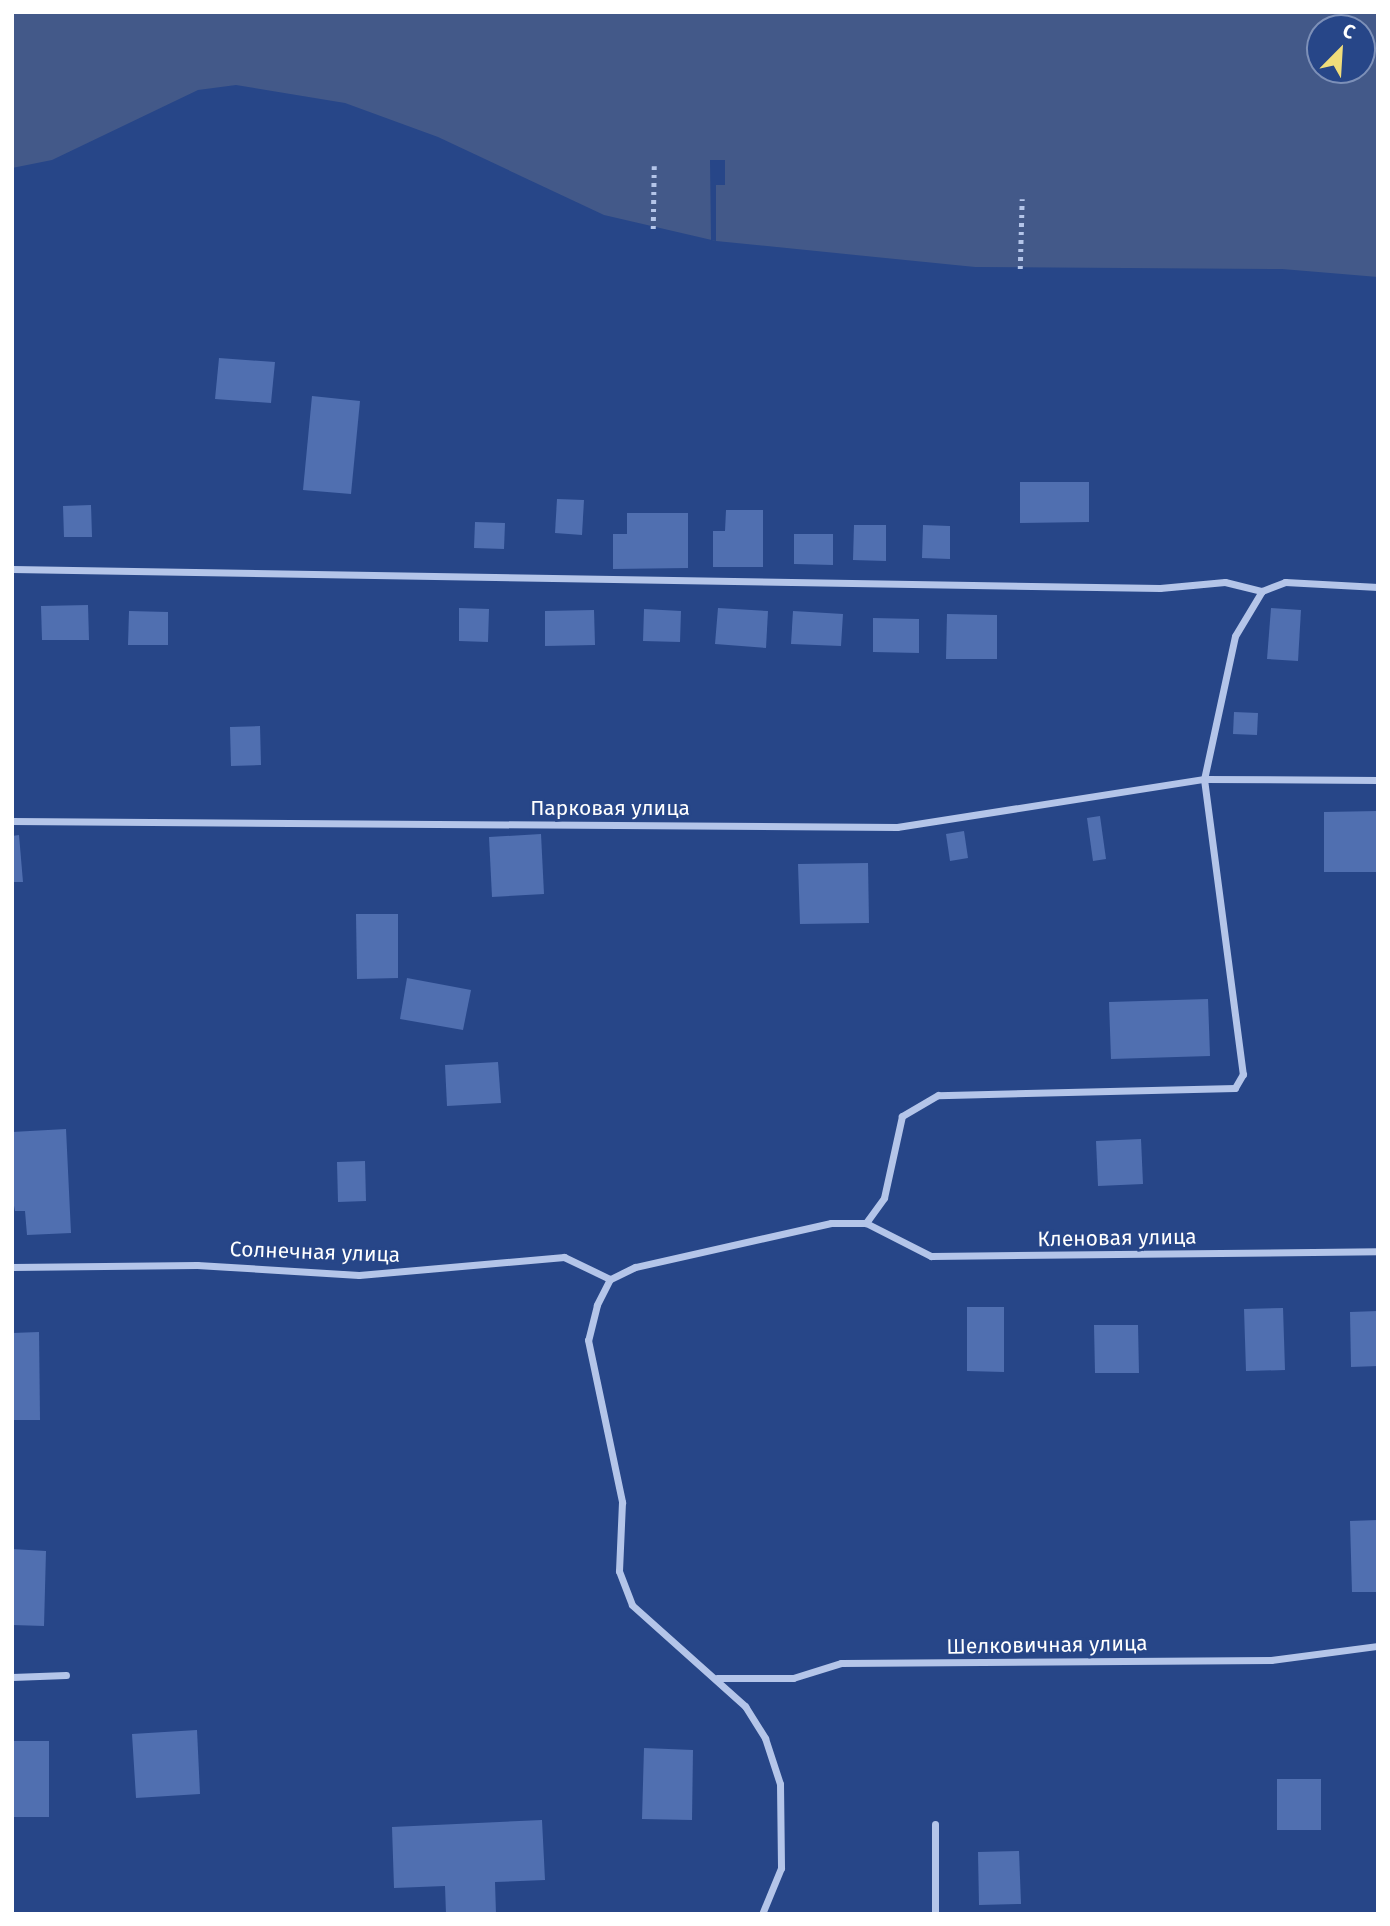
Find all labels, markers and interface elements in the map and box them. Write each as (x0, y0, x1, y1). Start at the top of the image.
north arrow (1306, 14, 1376, 84)
text: С (1339, 18, 1359, 44)
street label: Парковая улица (530, 795, 690, 821)
street label: Кленовая улица (1037, 1224, 1197, 1252)
street label: Солнечная улица (229, 1236, 401, 1268)
street label: Шелковичная улица (946, 1631, 1148, 1659)

